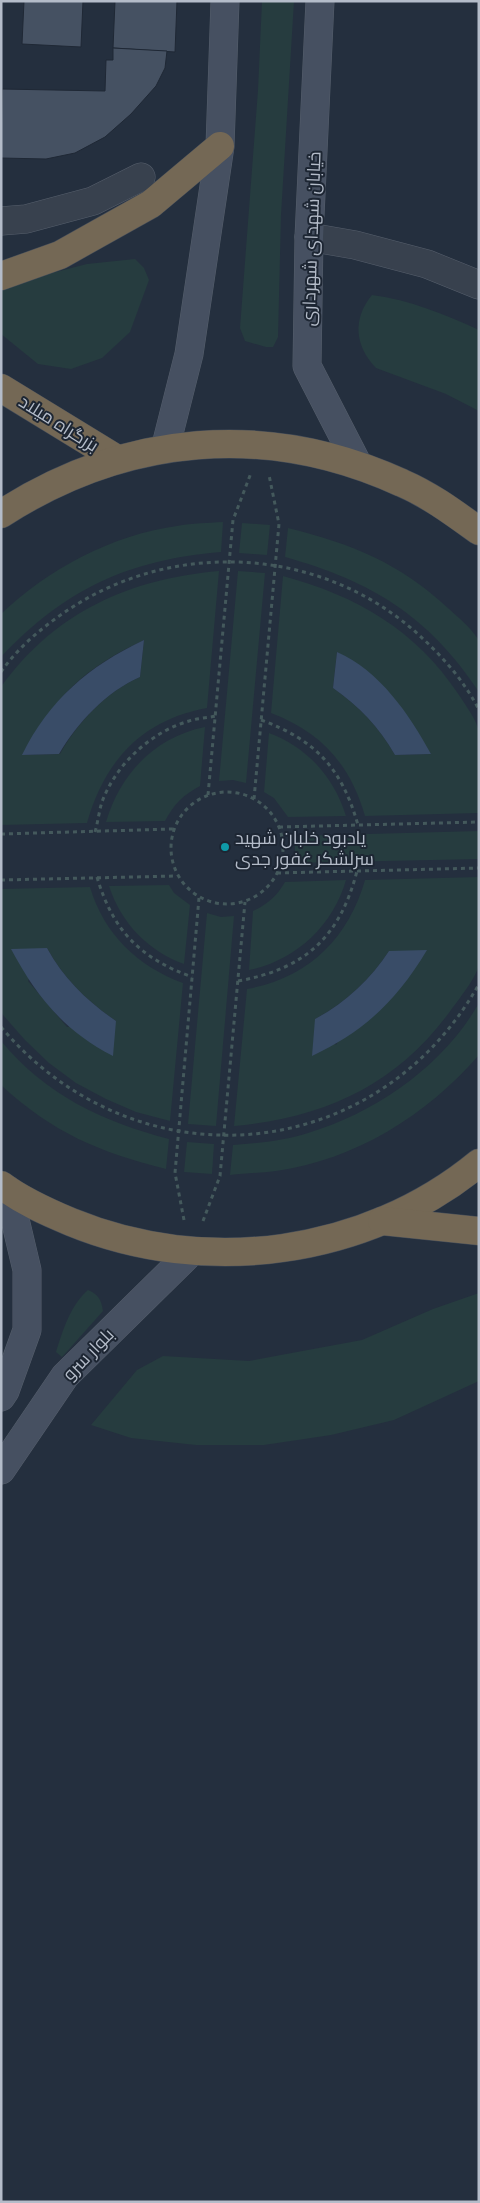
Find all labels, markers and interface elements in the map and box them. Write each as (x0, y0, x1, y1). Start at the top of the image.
street label: خیابان شهدای شهرداری (295, 151, 327, 327)
street label: بزرگراه میلاد (14, 389, 104, 457)
place label: یادبود خلبان شهید سرلشکر غفور جدی (235, 825, 374, 871)
marker: یادبود خلبان شهید سرلشکر غفور جدی (219, 841, 231, 853)
street label: بلوار سرو (57, 1322, 119, 1386)

